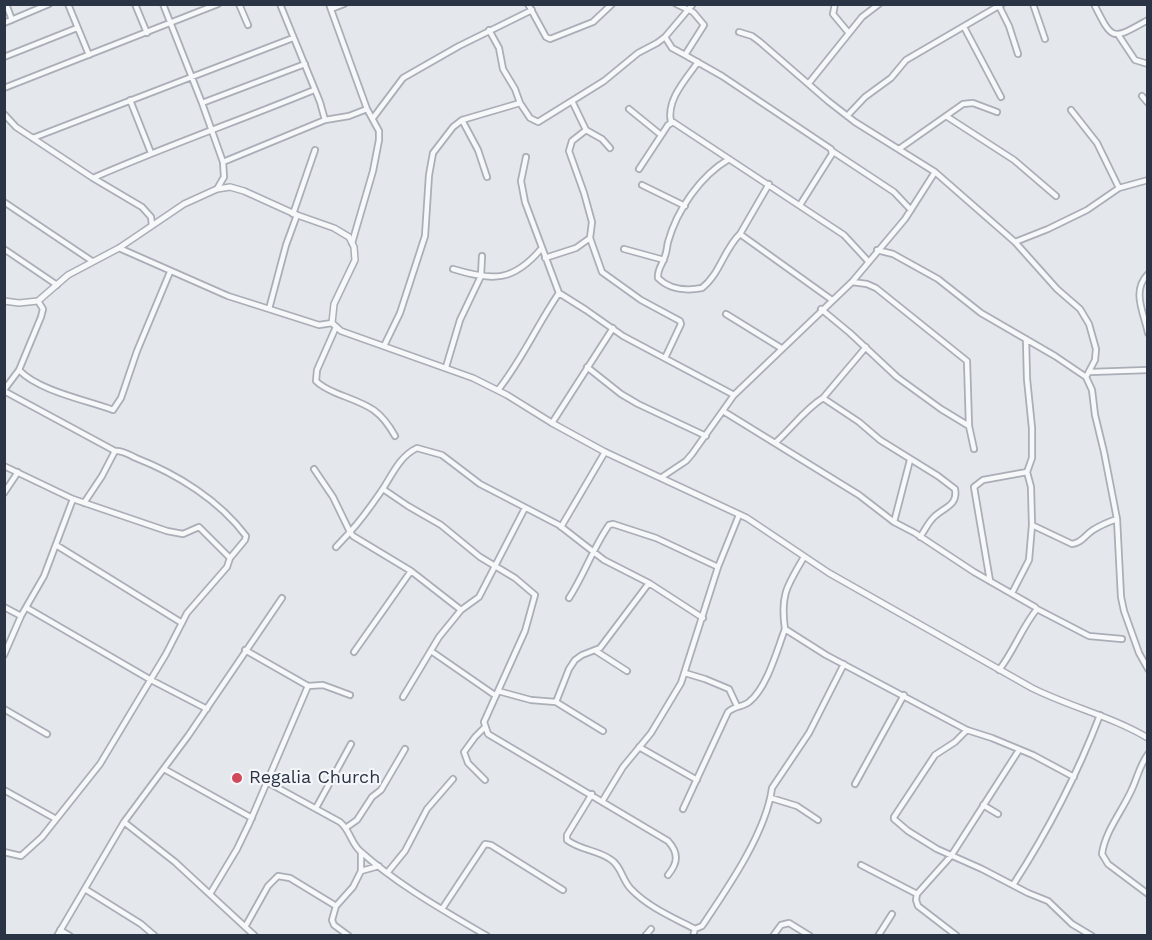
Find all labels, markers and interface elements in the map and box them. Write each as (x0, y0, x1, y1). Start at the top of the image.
place label: Regalia Church (249, 767, 380, 789)
marker: Regalia Church (230, 771, 244, 785)

